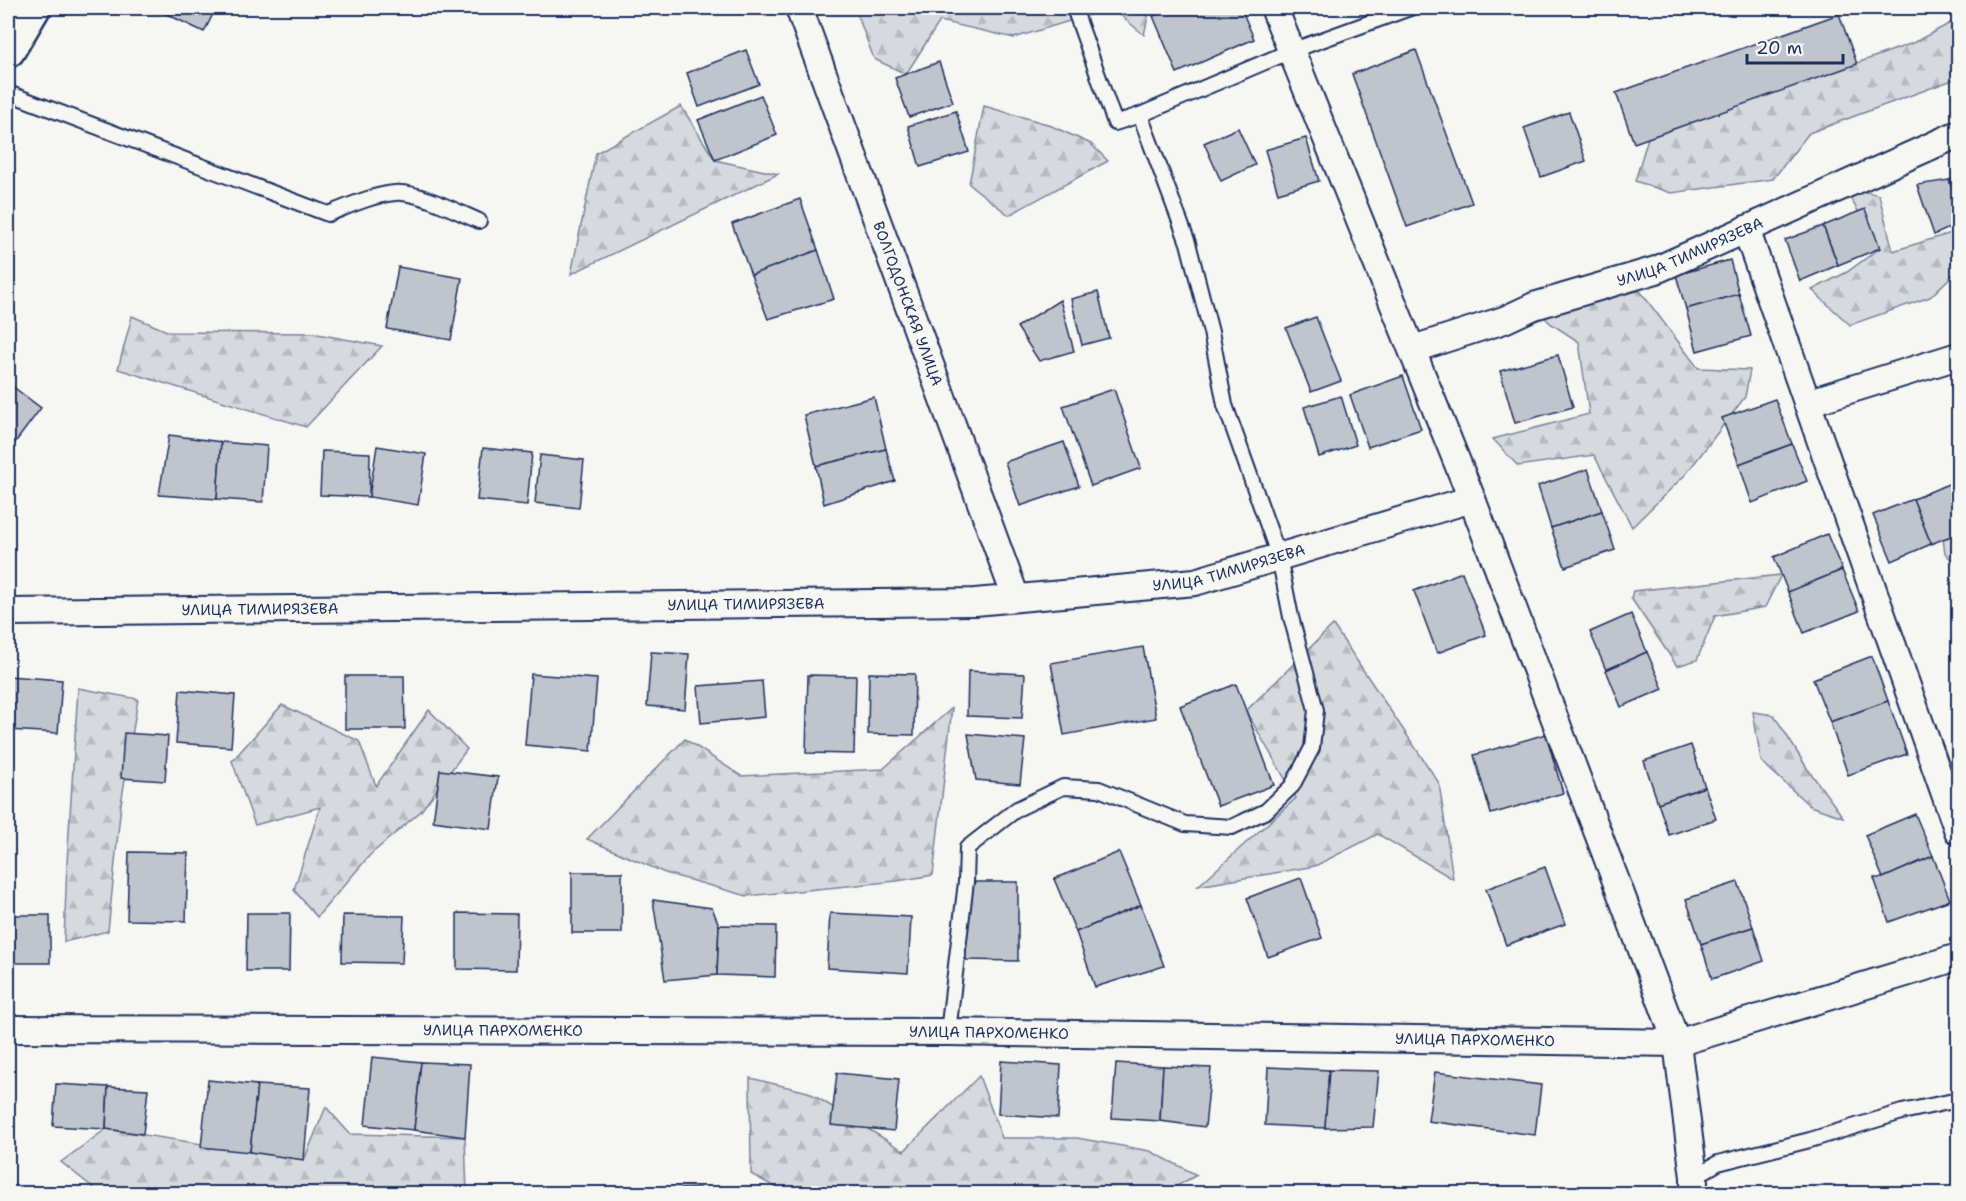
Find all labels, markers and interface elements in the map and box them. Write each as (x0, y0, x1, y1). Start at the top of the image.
scale bar (1747, 27, 1843, 65)
text: 20 m (1756, 36, 1802, 60)
street label: УЛИЦА ТИМИРЯЗЕВА (1614, 213, 1767, 291)
street label: ВОЛГОДОНСКАЯ УЛИЦА (868, 219, 947, 389)
street label: УЛИЦА ТИМИРЯЗЕВА (1152, 539, 1308, 596)
street label: УЛИЦА ТИМИРЯЗЕВА (667, 594, 825, 615)
street label: УЛИЦА ТИМИРЯЗЕВА (181, 599, 339, 620)
street label: УЛИЦА ПАРХОМЕНКО (423, 1020, 583, 1041)
street label: УЛИЦА ПАРХОМЕНКО (909, 1022, 1069, 1044)
street label: УЛИЦА ПАРХОМЕНКО (1395, 1029, 1555, 1051)

